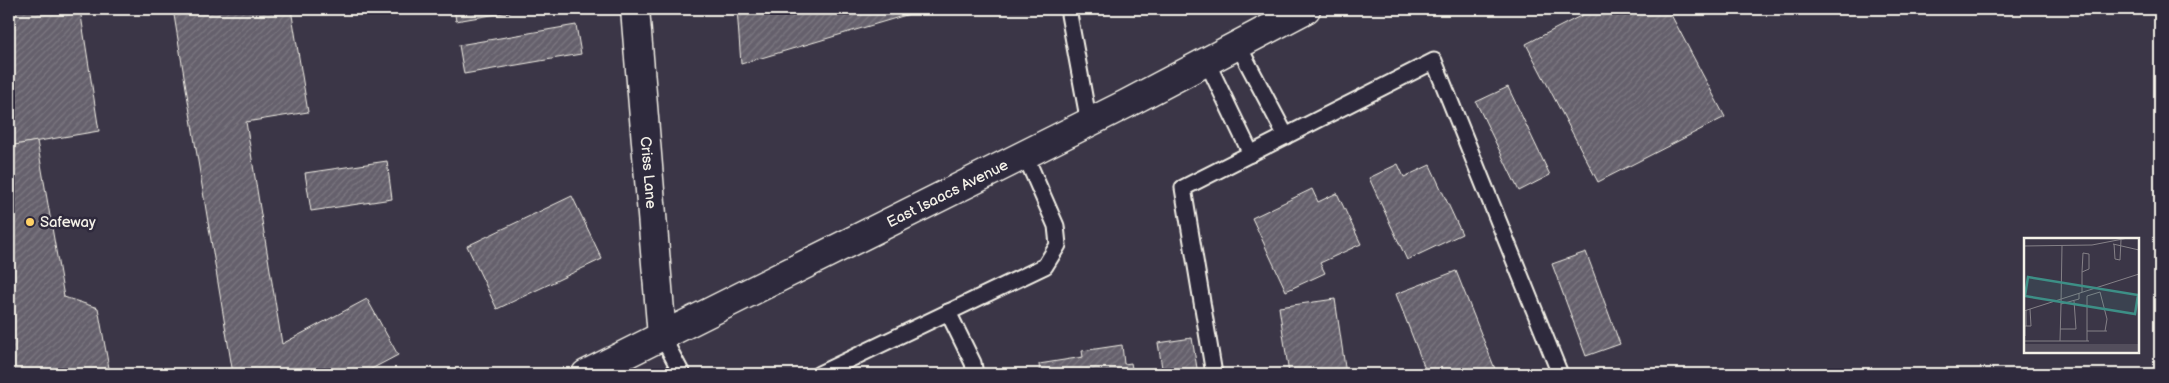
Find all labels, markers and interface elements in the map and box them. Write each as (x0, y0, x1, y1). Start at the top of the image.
street label: Criss Lane (636, 135, 661, 210)
street label: East Isaacs Avenue (883, 155, 1011, 232)
place label: Safeway (40, 213, 96, 232)
marker: Safeway (24, 216, 36, 228)
inset map (2024, 238, 2139, 353)

